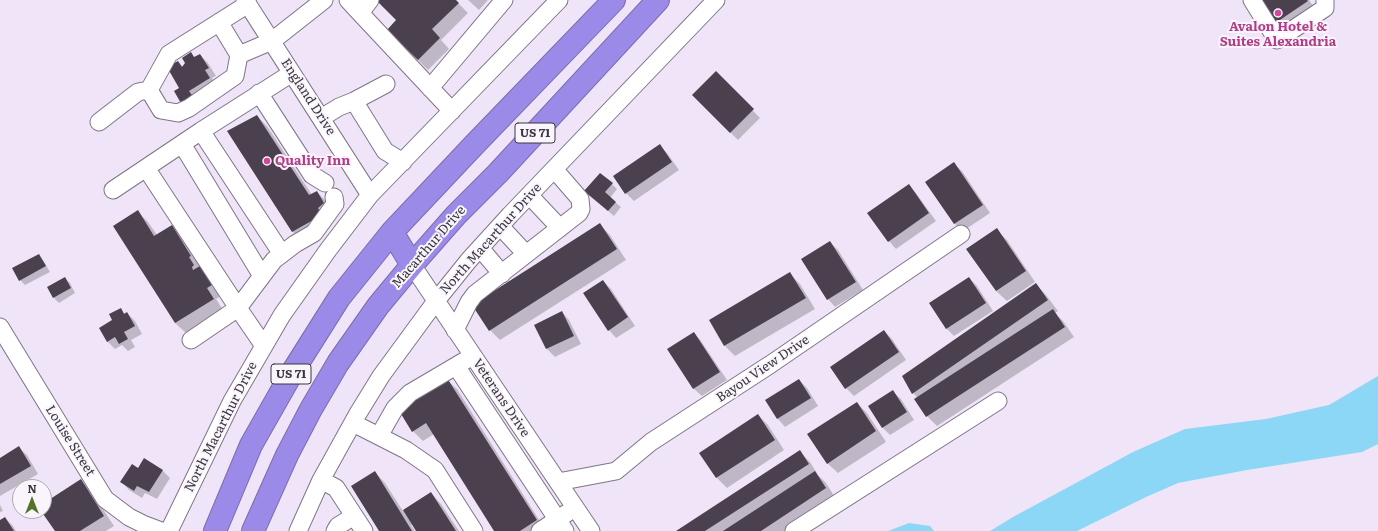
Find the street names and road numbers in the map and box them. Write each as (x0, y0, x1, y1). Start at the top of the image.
street label: England Drive (277, 56, 339, 138)
road number: US 71 (515, 123, 555, 143)
street label: North Macarthur Drive (437, 180, 545, 298)
street label: Macarthur Drive (389, 203, 469, 291)
street label: Bayou View Drive (714, 332, 812, 406)
street label: Veterans Drive (469, 356, 533, 440)
street label: North Macarthur Drive (181, 359, 261, 495)
road number: US 71 (271, 364, 311, 384)
street label: Louise Street (42, 403, 98, 479)

